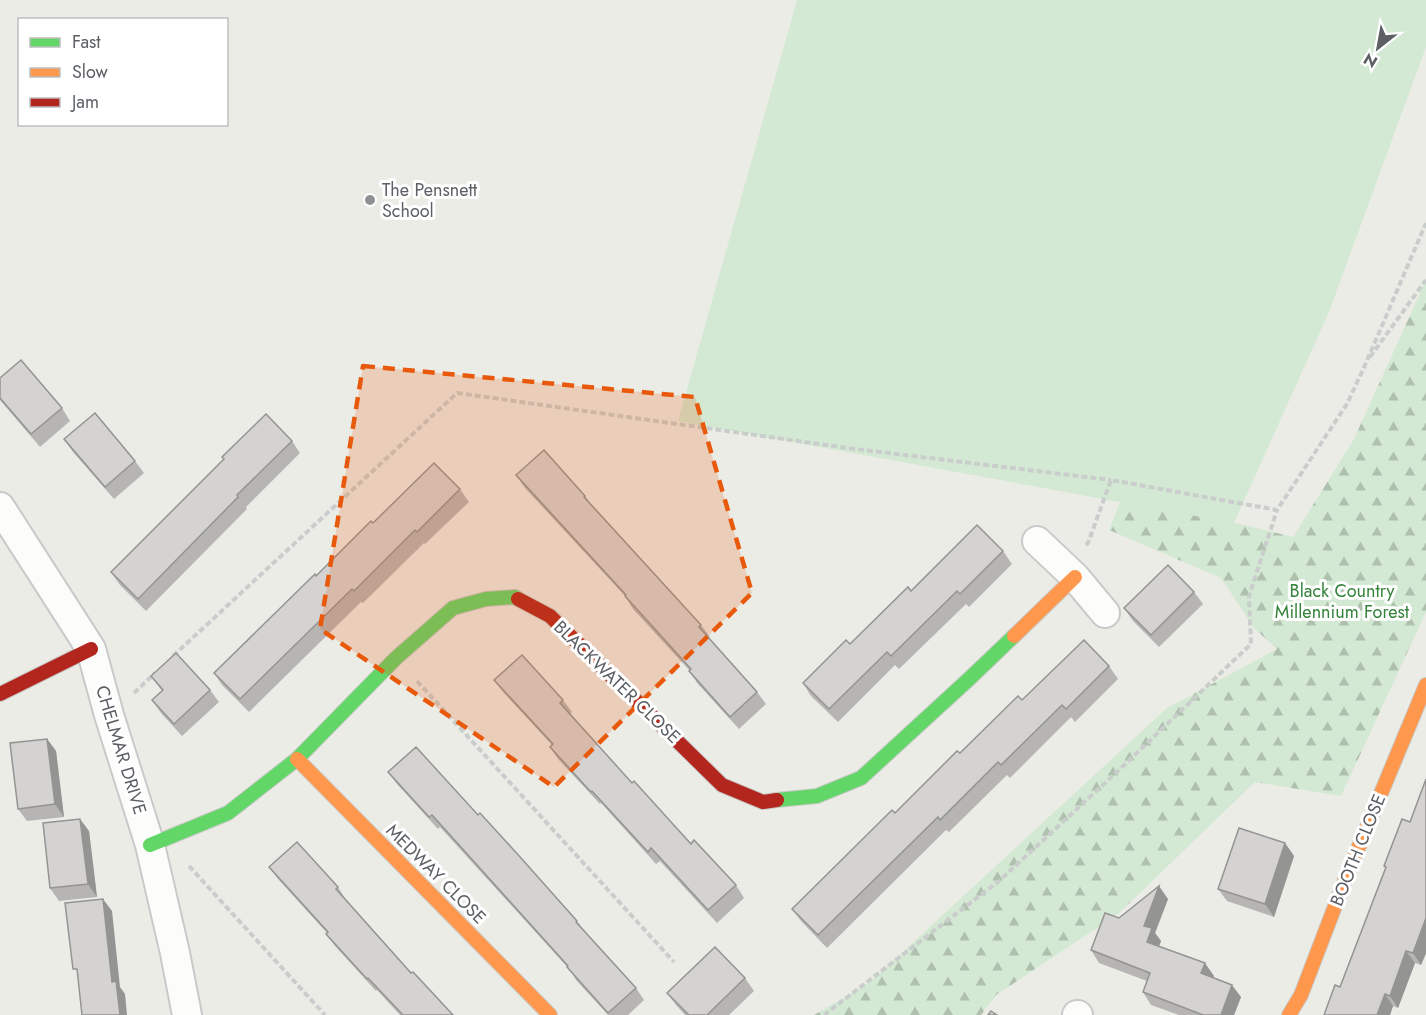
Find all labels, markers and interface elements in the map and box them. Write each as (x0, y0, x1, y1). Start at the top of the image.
legend (18, 18, 228, 126)
north arrow (1348, 18, 1408, 78)
text: Fast (72, 29, 101, 55)
text: N (1359, 47, 1382, 74)
text: Slow (72, 59, 109, 85)
text: Jam (70, 89, 99, 115)
place label: The Pensnett School (382, 177, 478, 224)
marker: The Pensnett School (363, 193, 377, 207)
park label: Black Country Millennium Forest (1275, 578, 1410, 625)
street label: BLACKWATER CLOSE (548, 615, 686, 749)
street label: CHELMAR DRIVE (89, 682, 153, 818)
street label: BOOTH CLOSE (1324, 790, 1392, 910)
street label: MEDWAY CLOSE (380, 818, 492, 930)

